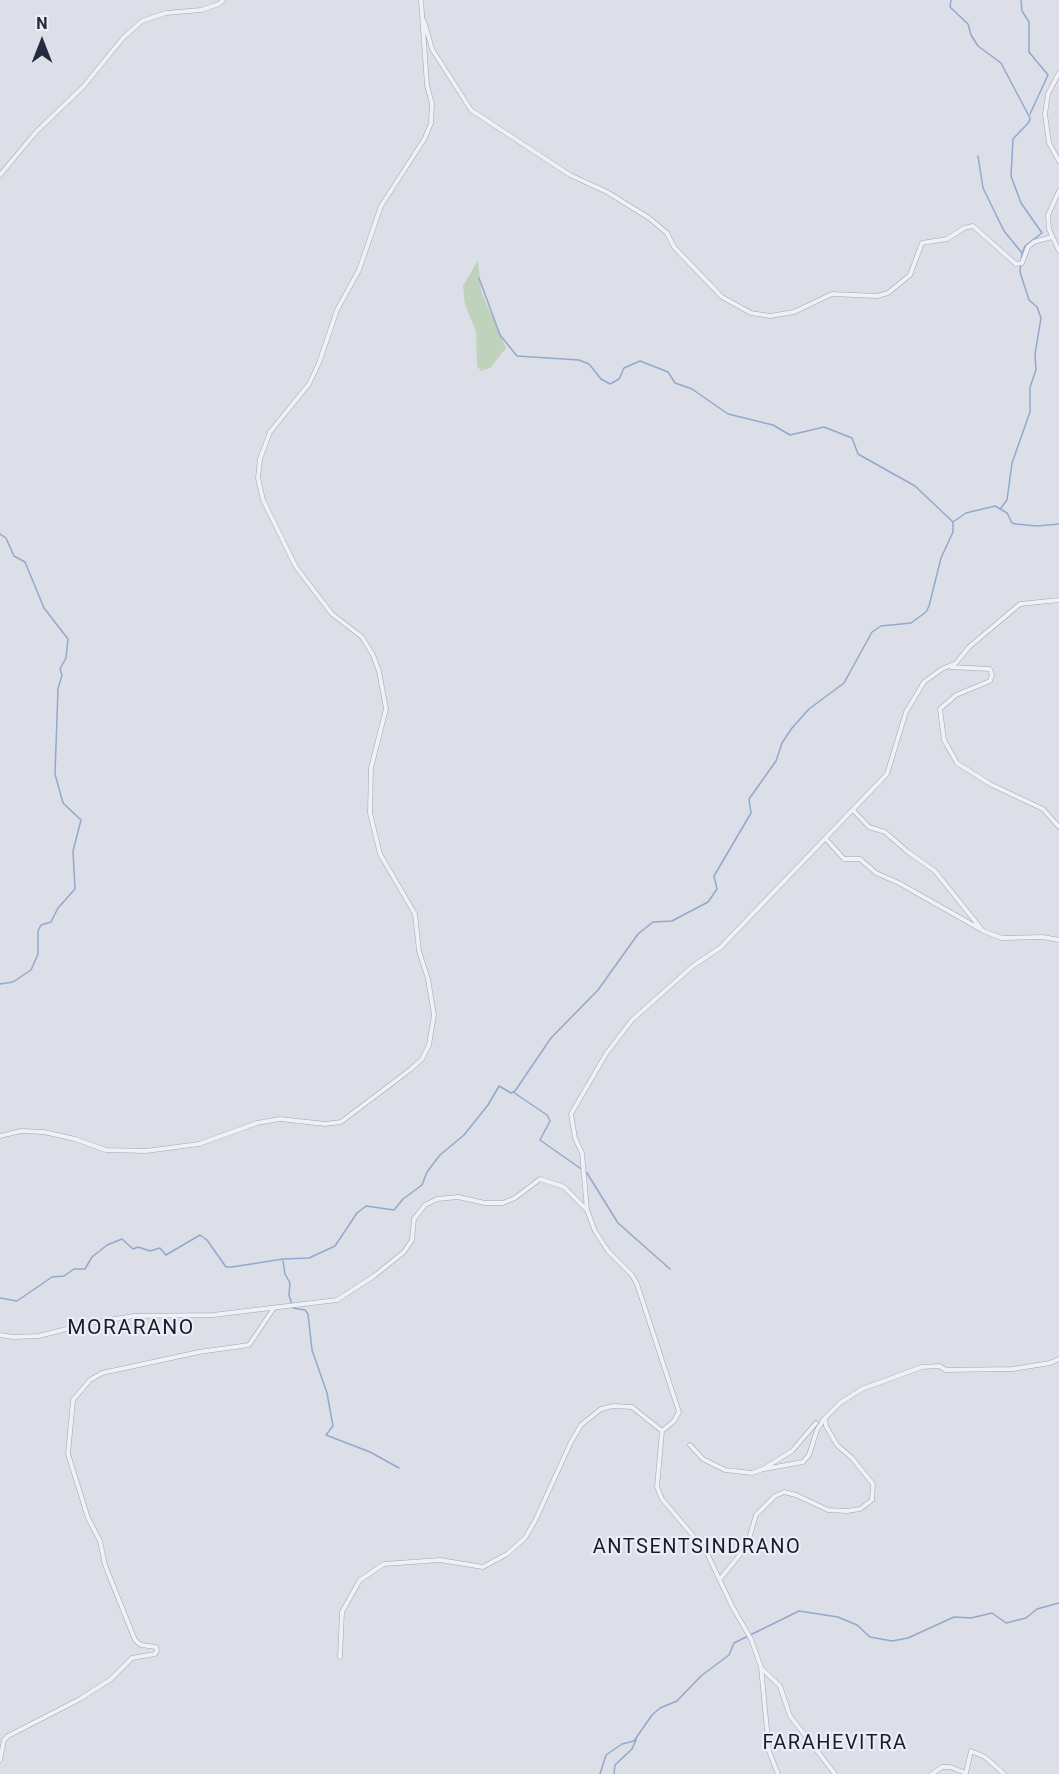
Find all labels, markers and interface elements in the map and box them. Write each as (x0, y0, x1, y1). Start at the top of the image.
north arrow (12, 12, 72, 72)
text: N (36, 14, 48, 33)
district label: MORARANO (67, 1316, 195, 1342)
district label: ANTSENTSINDRANO (593, 1536, 801, 1560)
district label: FARAHEVITRA (762, 1732, 908, 1756)

